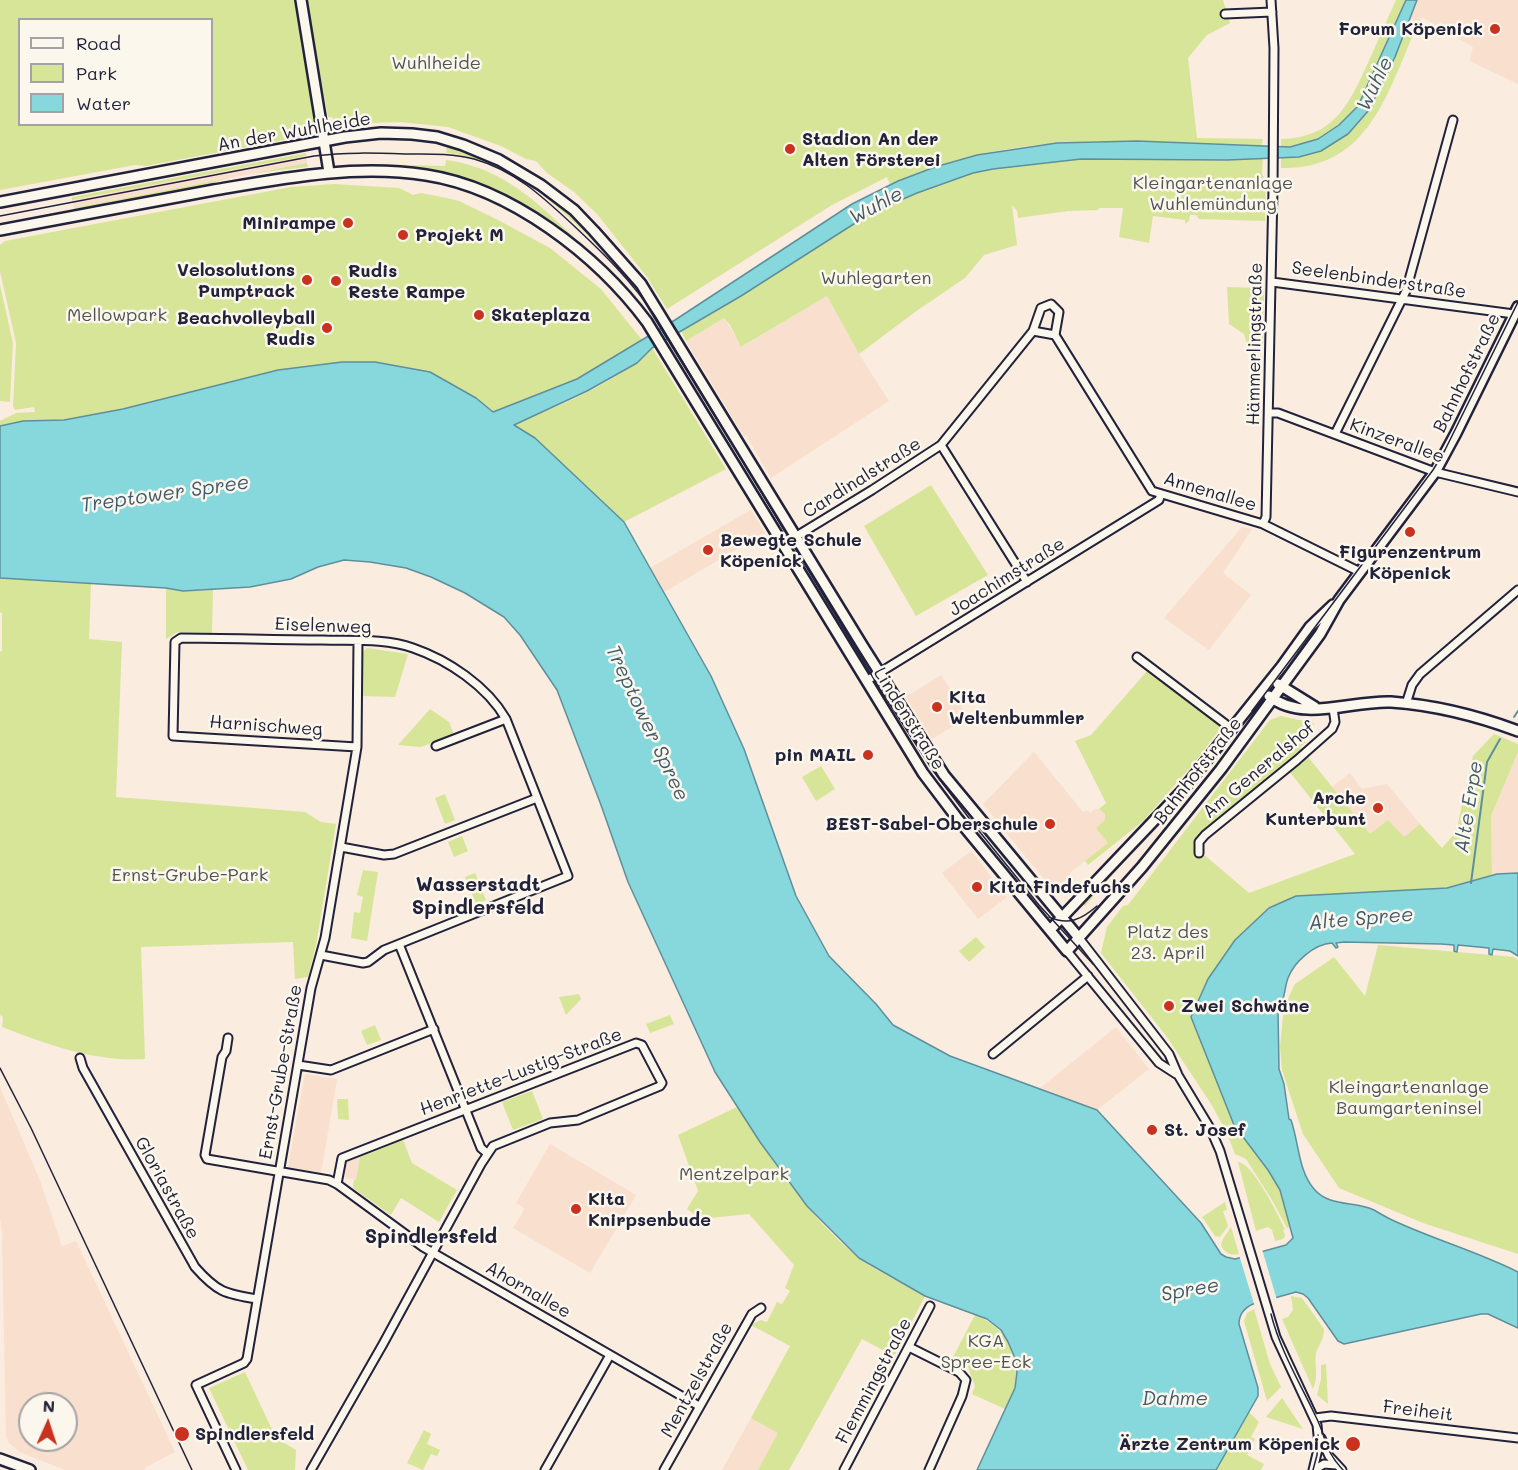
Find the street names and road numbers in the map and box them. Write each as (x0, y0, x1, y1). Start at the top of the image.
street label: An der Wuhlheide (216, 108, 372, 156)
street label: Seelenbinderstraße (1290, 257, 1468, 303)
street label: Hämmerlingstraße (1243, 262, 1267, 426)
street label: Bahnhofstraße (1429, 310, 1505, 436)
street label: Kinzerallee (1347, 414, 1447, 468)
street label: Cardinalstraße (799, 433, 925, 523)
street label: Annenallee (1161, 468, 1259, 516)
street label: Joachimstraße (945, 533, 1069, 621)
street label: Eiselenweg (274, 614, 372, 638)
street label: Lindenstraße (869, 664, 949, 774)
street label: Harnischweg (209, 711, 323, 741)
street label: Bahnhofstraße (1150, 713, 1246, 829)
street label: Am Generalshof (1199, 717, 1319, 823)
street label: Ernst-Grube-Straße (255, 983, 307, 1161)
street label: Henriette-Lustig-Straße (417, 1023, 625, 1121)
street label: Gloriastraße (130, 1133, 204, 1243)
street label: Ahornallee (482, 1257, 574, 1323)
street label: Flemmingstraße (832, 1314, 916, 1448)
street label: Mentzelstraße (656, 1319, 738, 1441)
street label: Freiheit (1382, 1396, 1454, 1426)

